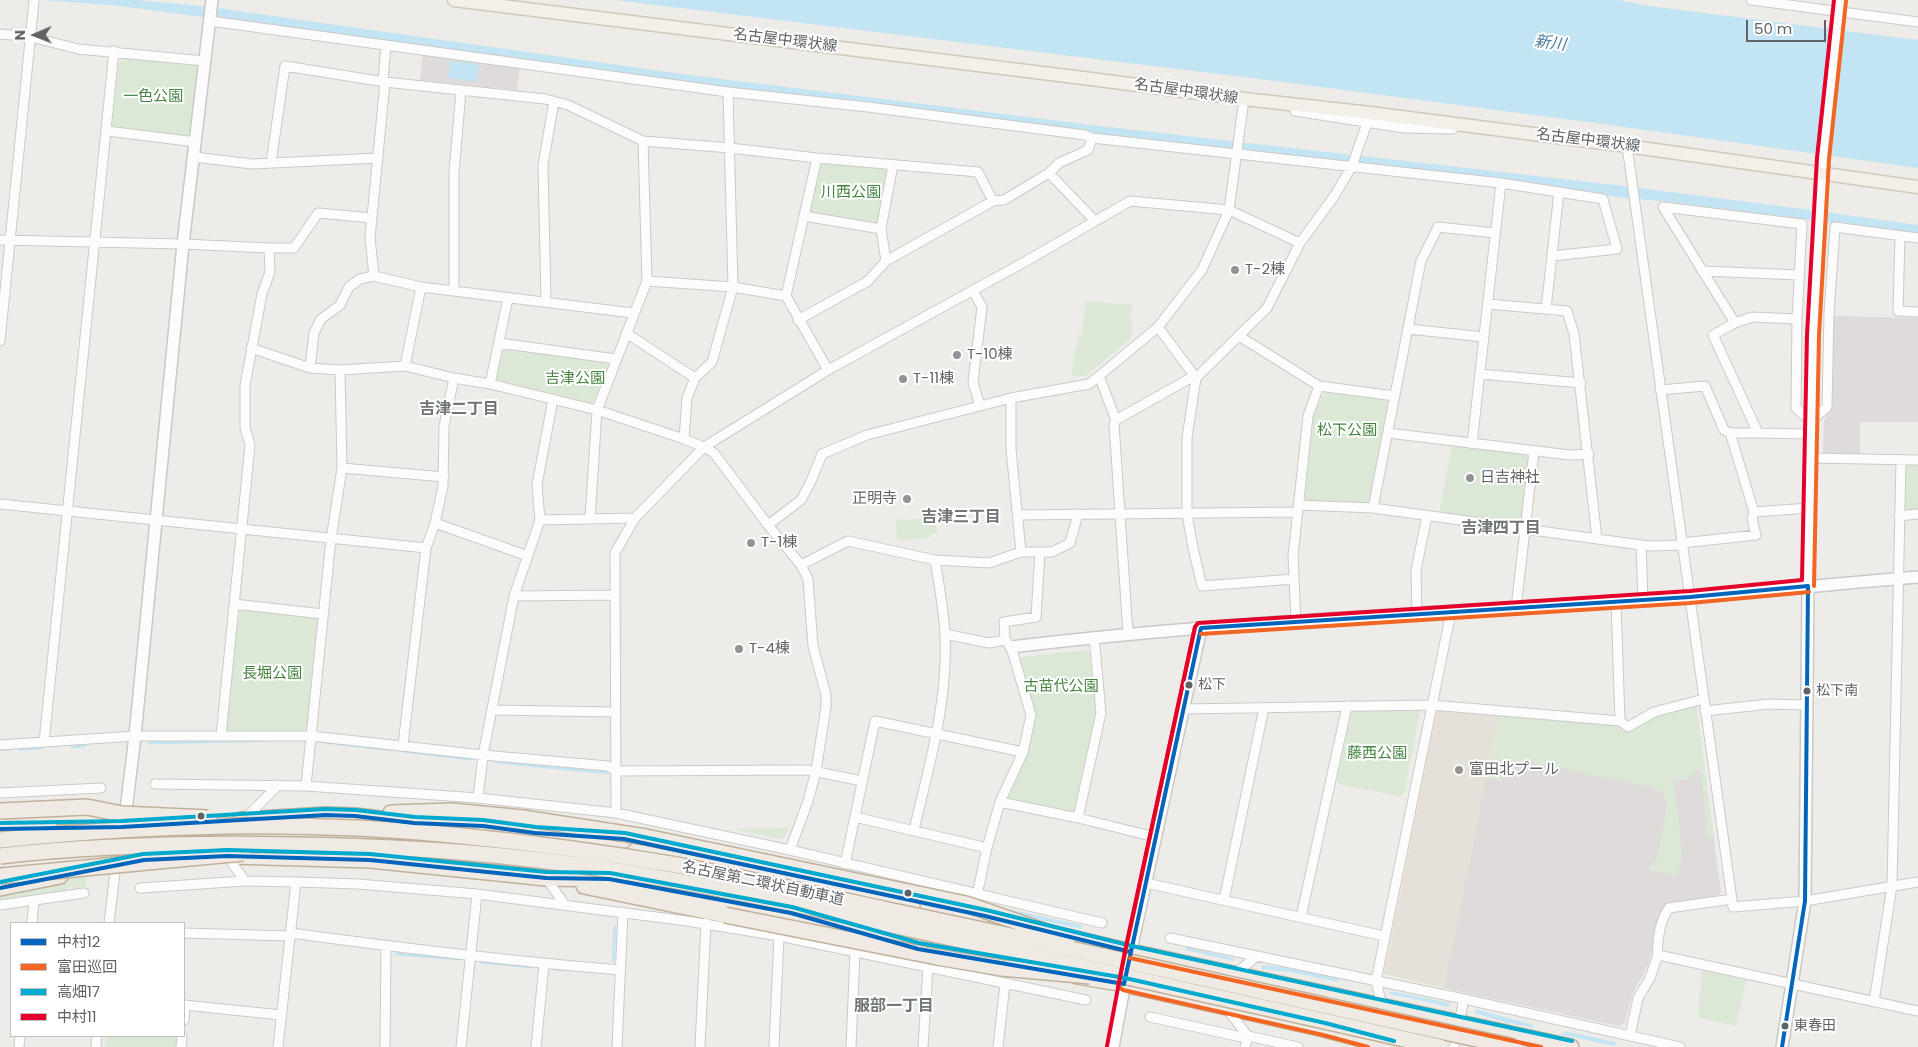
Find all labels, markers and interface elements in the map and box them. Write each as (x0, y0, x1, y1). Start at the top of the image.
north arrow (10, 10, 60, 60)
scale bar (1748, 10, 1828, 42)
text: 50 m (1754, 18, 1792, 39)
street label: 名古屋中環状線 (732, 26, 838, 56)
text: N (10, 30, 30, 41)
water label: 新川 (1533, 33, 1567, 55)
street label: 名古屋中環状線 (1133, 76, 1239, 108)
park label: 一色公園 (123, 88, 183, 106)
street label: 名古屋中環状線 (1535, 126, 1641, 156)
park label: 川西公園 (821, 184, 881, 202)
place label: T-2棟 (1245, 261, 1285, 279)
marker: T-2棟 (1229, 264, 1241, 276)
place label: T-10棟 (967, 346, 1013, 364)
marker: T-10棟 (951, 349, 963, 361)
park label: 吉津公園 (545, 370, 605, 388)
place label: T-11棟 (913, 370, 954, 388)
marker: T-11棟 (897, 373, 909, 385)
district label: 吉津二丁目 (419, 400, 499, 420)
park label: 松下公園 (1317, 422, 1377, 440)
place label: 日吉神社 (1480, 469, 1540, 487)
marker: 日吉神社 (1464, 472, 1476, 484)
place label: 正明寺 (852, 490, 897, 508)
marker: 正明寺 (901, 493, 913, 505)
district label: 吉津三丁目 (921, 508, 1001, 528)
district label: 吉津四丁目 (1461, 519, 1541, 539)
place label: T-1棟 (761, 534, 797, 552)
marker: T-1棟 (745, 537, 757, 549)
place label: T-4棟 (749, 640, 790, 658)
marker: T-4棟 (733, 643, 745, 655)
park label: 長堀公園 (242, 665, 302, 683)
place label: 松下 (1198, 677, 1226, 693)
park label: 古苗代公園 (1024, 678, 1098, 696)
marker: 松下 (1184, 680, 1194, 690)
place label: 松下南 (1816, 683, 1858, 699)
marker: 松下南 (1802, 686, 1812, 696)
park label: 藤西公園 (1347, 745, 1407, 763)
place label: 富田北プール (1469, 761, 1559, 779)
marker: 富田北プール (1453, 764, 1465, 776)
unlabelled marker (196, 811, 206, 821)
street label: 名古屋第二環状自動車道 (680, 858, 846, 910)
unlabelled marker (903, 888, 913, 898)
legend (10, 922, 185, 1037)
text: 中村12 (57, 931, 100, 952)
text: 富田巡回 (57, 956, 117, 977)
text: 高畑17 (57, 981, 100, 1002)
district label: 服部一丁目 (854, 997, 934, 1017)
text: 中村11 (57, 1006, 97, 1027)
place label: 東春田 (1794, 1018, 1836, 1034)
marker: 東春田 (1780, 1021, 1790, 1031)

